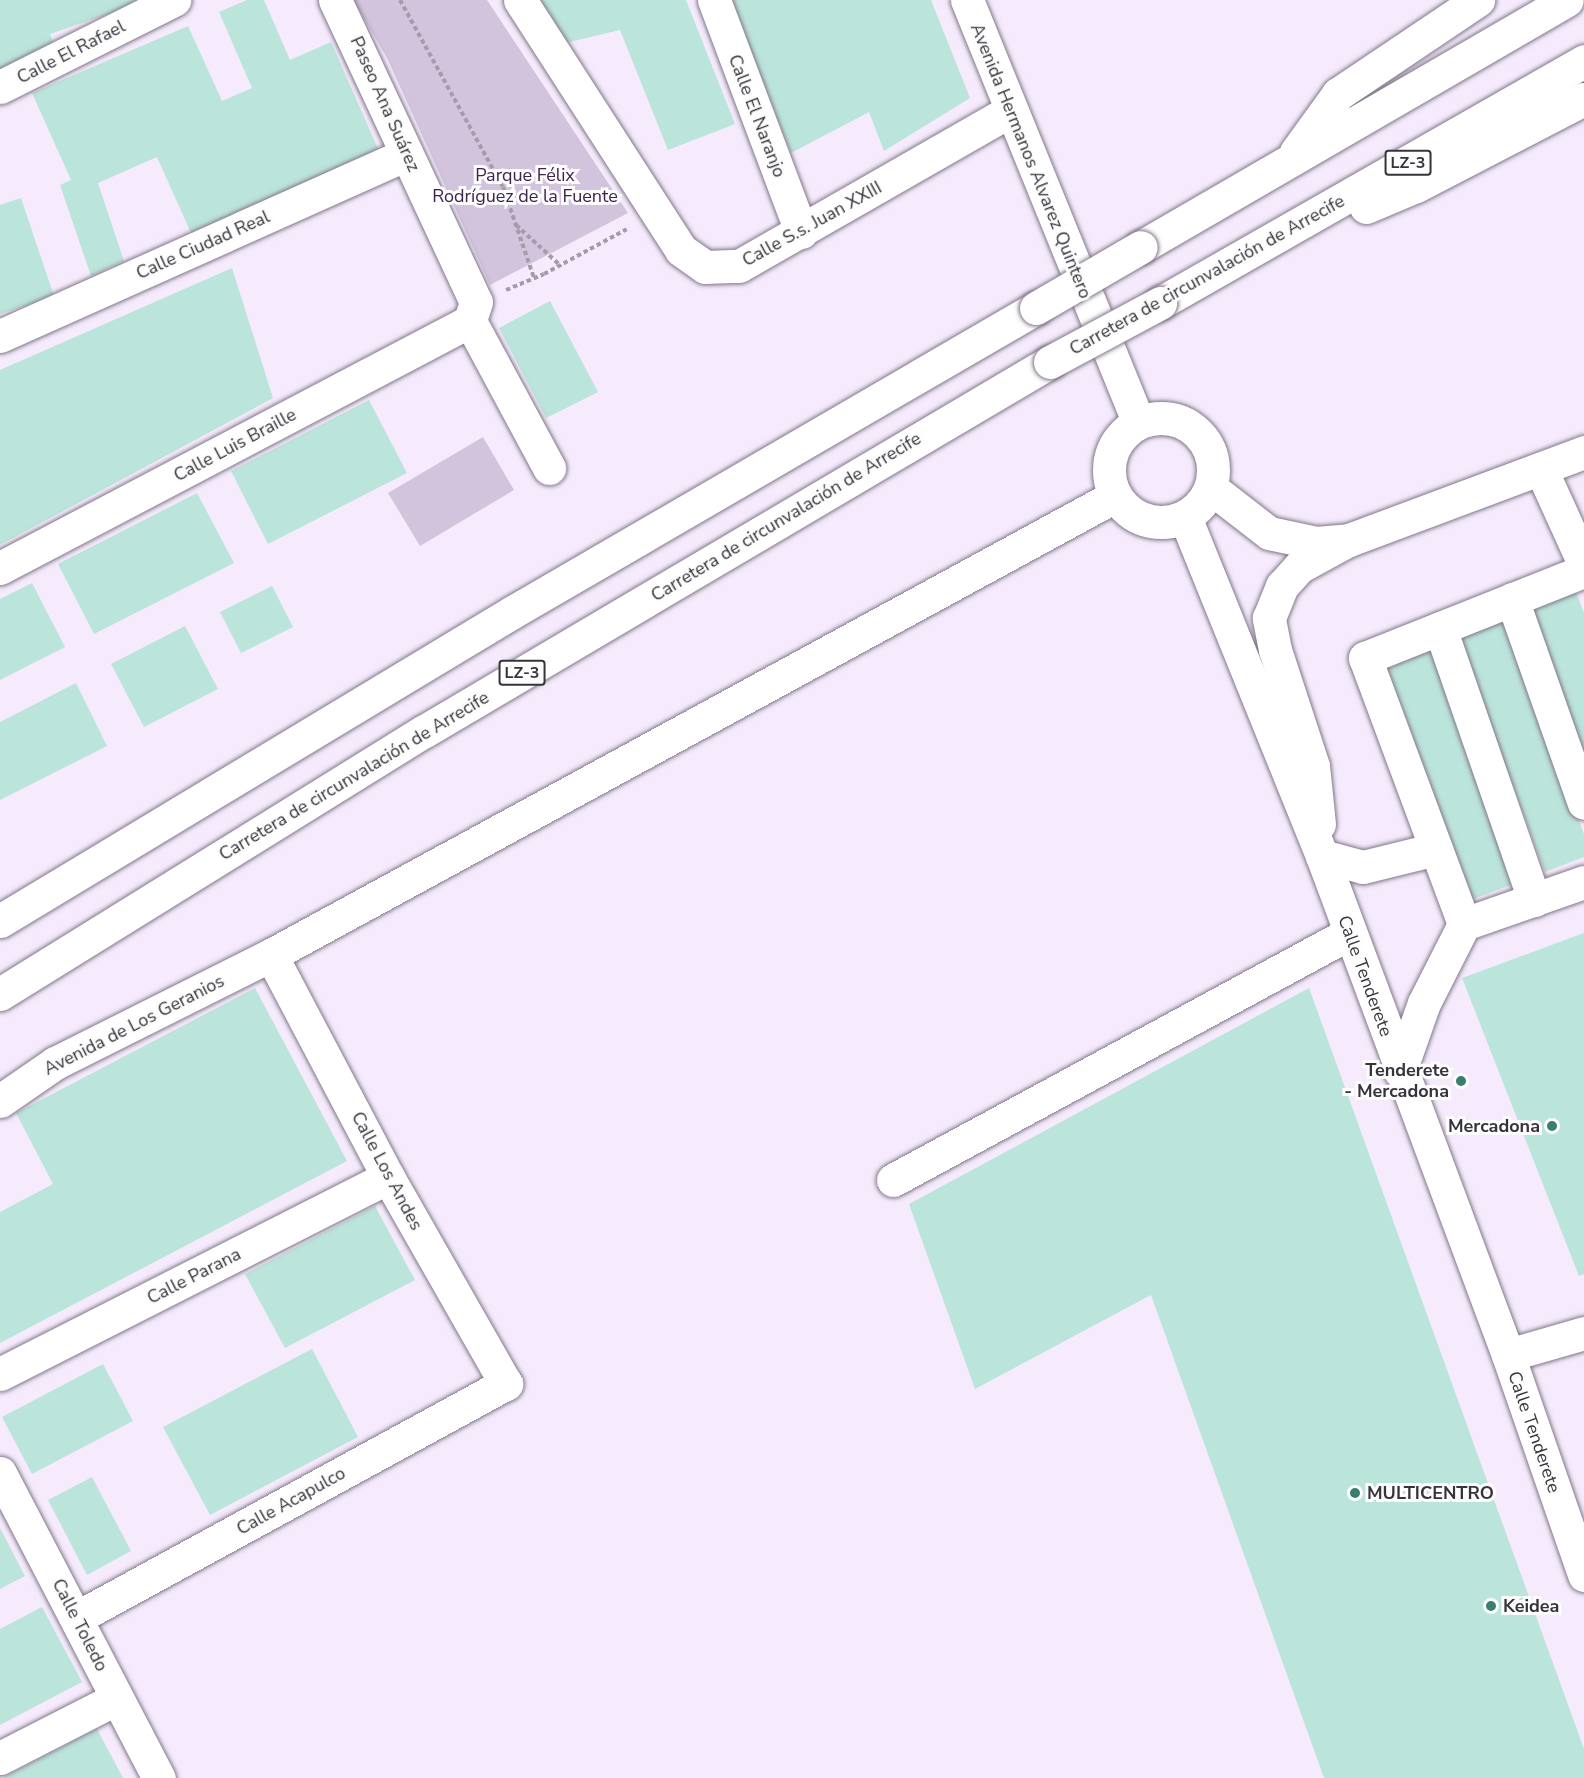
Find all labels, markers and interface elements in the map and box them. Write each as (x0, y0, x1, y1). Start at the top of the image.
street label: Calle El Rafael (13, 15, 129, 89)
street label: Avenida Hermanos Alvarez Quintero (966, 20, 1096, 302)
street label: Paseo Ana Suárez (345, 33, 425, 175)
street label: Calle El Naranjo (724, 52, 790, 180)
road number: LZ-3 (1384, 150, 1432, 176)
park label: Parque Félix Rodríguez de la Fuente (432, 165, 618, 207)
street label: Calle S.s. Juan XXIII (739, 177, 885, 271)
street label: Carretera de circunvalación de Arrecife (1066, 190, 1348, 360)
street label: Calle Ciudad Real (133, 206, 273, 284)
street label: Calle Luis Braille (170, 404, 300, 486)
street label: Carretera de circunvalación de Arrecife (647, 428, 925, 606)
road number: LZ-3 (498, 660, 546, 686)
street label: Carretera de circunvalación de Arrecife (215, 687, 493, 865)
street label: Calle Tenderete (1333, 913, 1397, 1039)
street label: Avenida de Los Geranios (40, 970, 228, 1080)
place label: Tenderete - Mercadona (1344, 1060, 1449, 1102)
marker: Tenderete - Mercadona (1454, 1074, 1468, 1088)
street label: Calle Los Andes (347, 1108, 427, 1234)
place label: Mercadona (1448, 1115, 1540, 1137)
marker: Mercadona (1545, 1119, 1559, 1133)
street label: Calle Parana (144, 1243, 244, 1309)
street label: Calle Tenderete (1503, 1368, 1565, 1496)
street label: Calle Acapulco (233, 1462, 349, 1540)
place label: MULTICENTRO (1367, 1482, 1494, 1504)
marker: MULTICENTRO (1348, 1486, 1362, 1500)
street label: Calle Toledo (47, 1575, 113, 1675)
place label: Keidea (1503, 1595, 1559, 1617)
marker: Keidea (1484, 1599, 1498, 1613)

